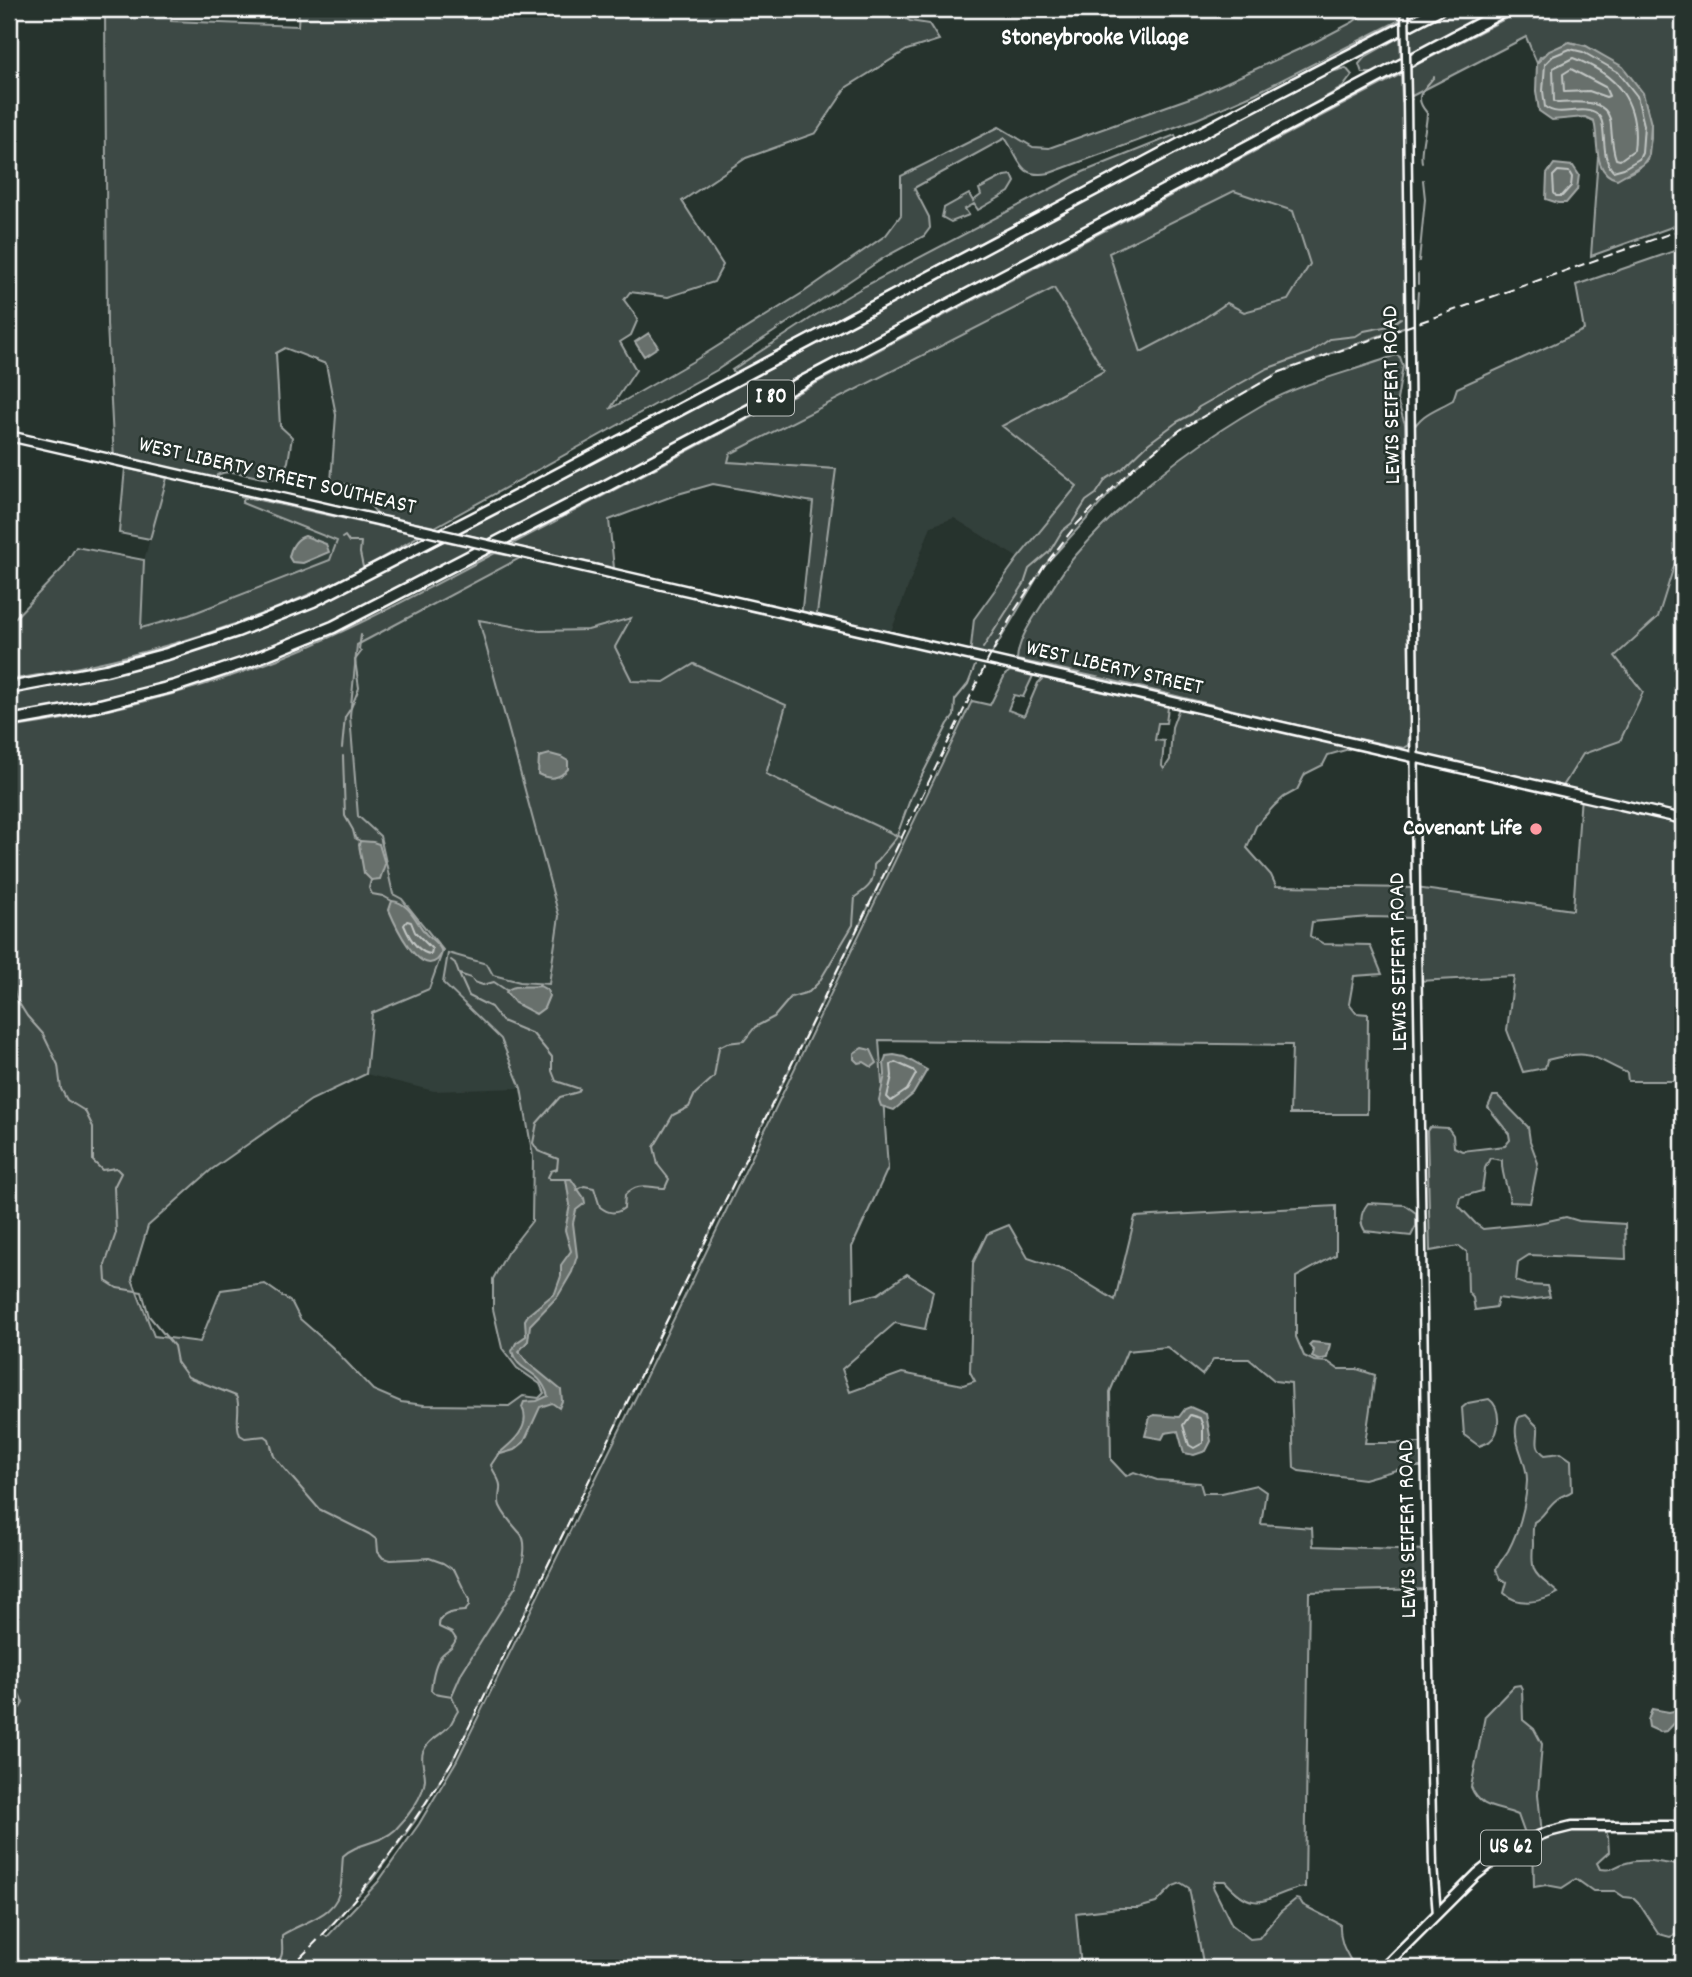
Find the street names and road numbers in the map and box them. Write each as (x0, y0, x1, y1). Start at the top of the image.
street label: LEWIS SEIFERT ROAD (1375, 305, 1411, 485)
road number: I 80 (748, 380, 794, 416)
street label: WEST LIBERTY STREET SOUTHEAST (135, 429, 419, 525)
street label: WEST LIBERTY STREET (1022, 633, 1206, 705)
street label: LEWIS SEIFERT ROAD (1382, 872, 1418, 1052)
street label: LEWIS SEIFERT ROAD (1391, 1439, 1427, 1619)
road number: US 62 (1481, 1830, 1541, 1866)

